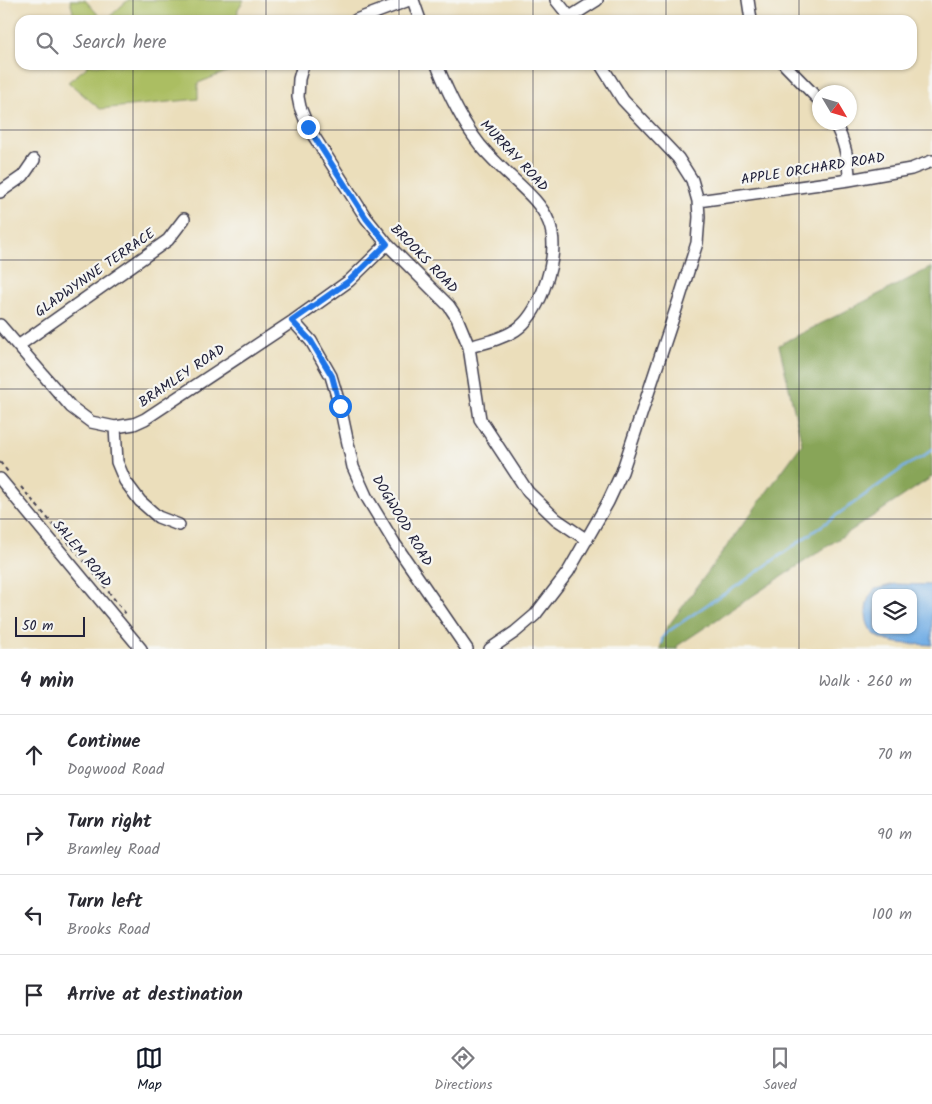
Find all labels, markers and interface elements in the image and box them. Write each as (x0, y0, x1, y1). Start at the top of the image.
search box (15, 15, 917, 70)
text: Search here (73, 28, 167, 58)
icon: search (33, 29, 61, 57)
north arrow (812, 85, 857, 130)
street label: MURRAY ROAD (474, 115, 554, 197)
route end (297, 116, 320, 139)
street label: APPLE ORCHARD ROAD (740, 147, 886, 191)
street label: BROOKS ROAD (385, 219, 463, 299)
street label: GLADWYNNE TERRACE (30, 223, 160, 323)
street label: BRAMLEY ROAD (134, 339, 230, 413)
route start (329, 395, 352, 418)
street label: DOGWOOD ROAD (366, 471, 438, 571)
street label: SALEM ROAD (47, 515, 117, 593)
map controls (872, 589, 917, 634)
button: layers (872, 589, 917, 634)
scale bar (15, 614, 85, 637)
text: 50 m (22, 615, 53, 637)
text: 4 min (20, 665, 74, 698)
text: Walk · 260 m (819, 669, 912, 694)
text: Continue (67, 727, 140, 757)
icon: ahead (20, 741, 48, 769)
text: 70 m (877, 742, 912, 767)
text: Dogwood Road (67, 757, 164, 782)
text: Turn right (67, 807, 152, 837)
icon: right (20, 821, 48, 849)
text: 90 m (877, 822, 912, 847)
text: Bramley Road (67, 837, 160, 862)
text: Turn left (67, 887, 142, 917)
icon: left (20, 901, 48, 929)
text: 100 m (872, 902, 912, 927)
text: Brooks Road (67, 917, 150, 942)
text: Arrive at destination (67, 980, 243, 1010)
icon: arrive (20, 981, 48, 1009)
tab: Map (135, 1044, 163, 1096)
tab: Directions (434, 1044, 492, 1096)
tab: Saved (763, 1044, 797, 1096)

